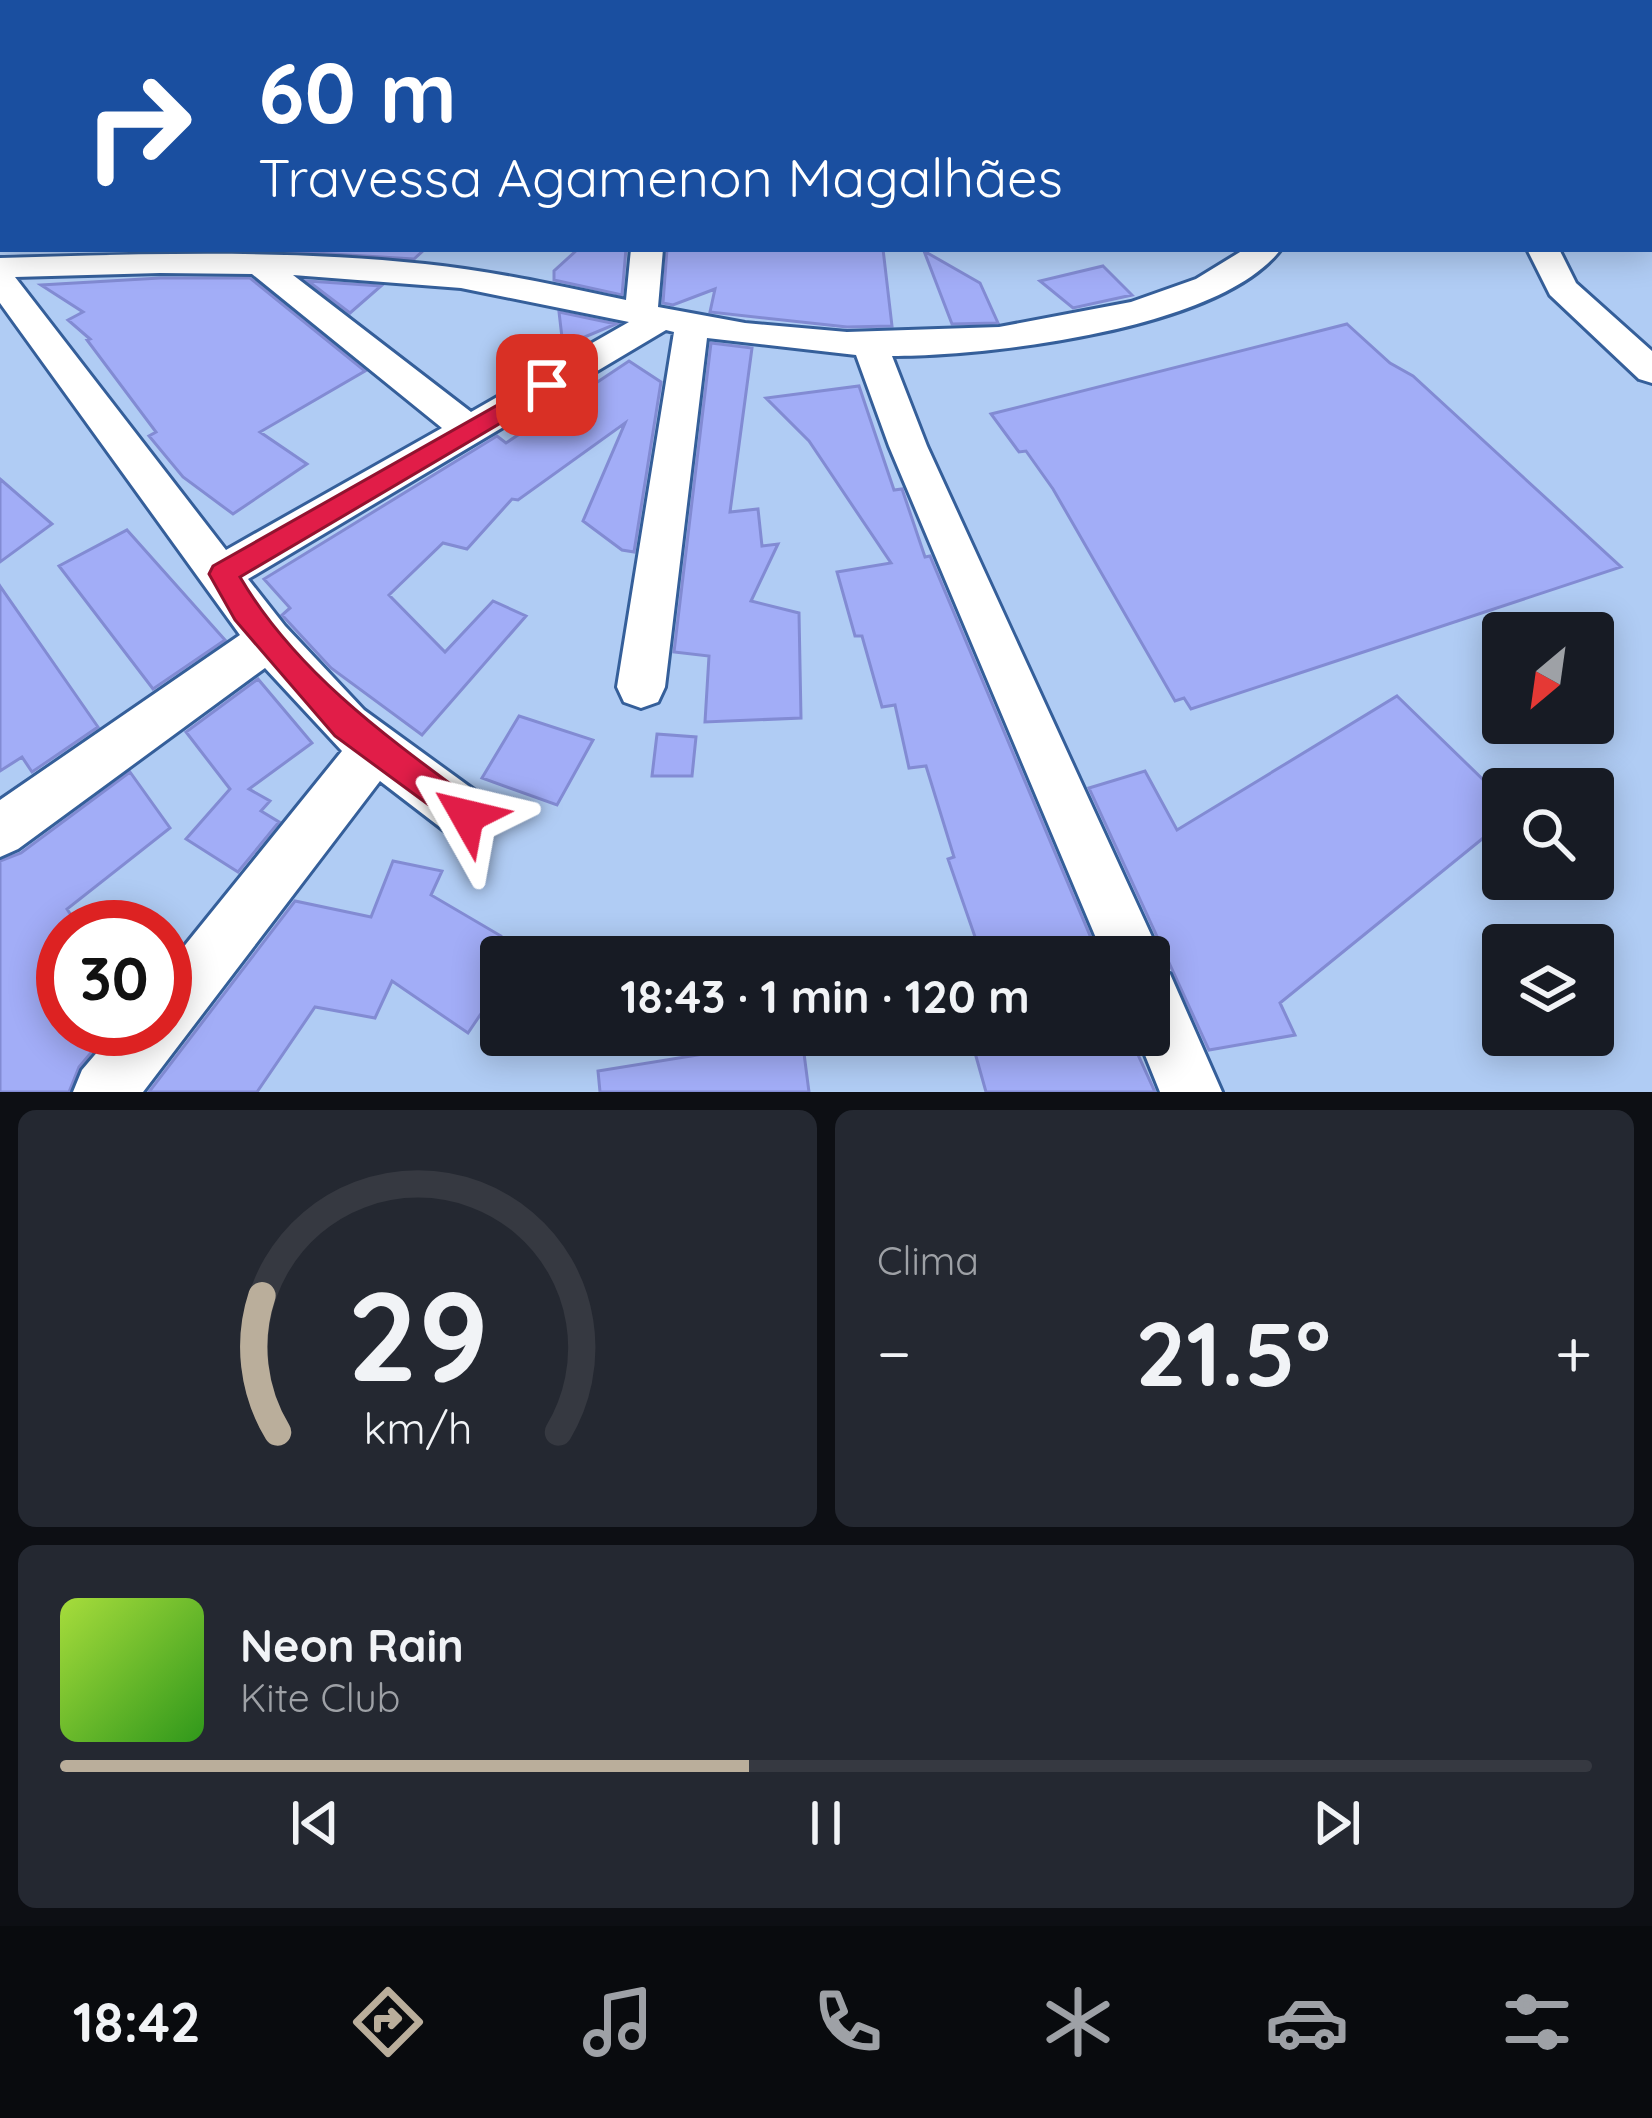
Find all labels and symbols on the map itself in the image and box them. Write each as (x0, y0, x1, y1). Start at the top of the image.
pin (496, 334, 598, 436)
north arrow (1482, 612, 1614, 744)
position arrow (404, 753, 530, 879)
speed limit sign: 30 (36, 900, 192, 1056)

